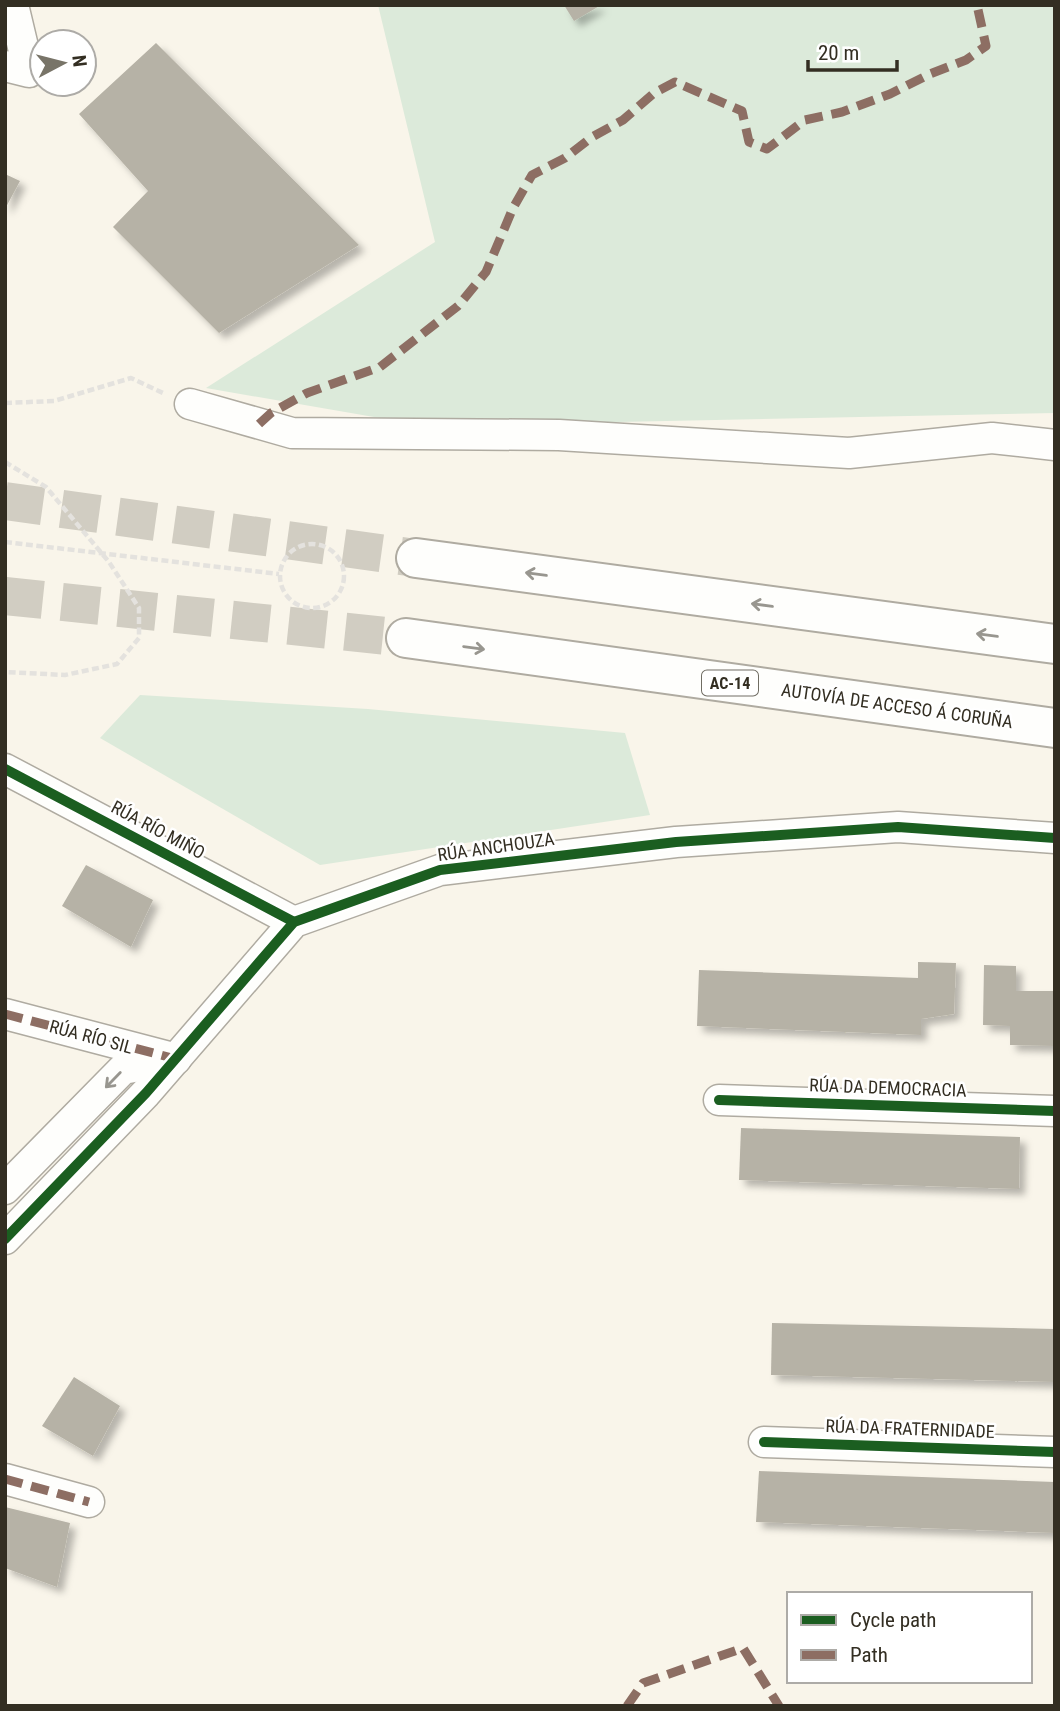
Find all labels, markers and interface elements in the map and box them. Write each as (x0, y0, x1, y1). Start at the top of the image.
north arrow (28, 28, 98, 98)
scale bar (808, 28, 897, 72)
text: 20 m (818, 41, 859, 65)
text: N (67, 54, 92, 68)
one-way arrow (525, 567, 548, 580)
one-way arrow (751, 598, 774, 611)
one-way arrow (976, 628, 999, 641)
one-way arrow (462, 641, 484, 654)
road number: AC-14 (702, 670, 758, 696)
street label: AUTOVÍA DE ACCESO Á CORUÑA (780, 679, 1015, 732)
street label: RÚA RÍO MIÑO (108, 796, 209, 863)
street label: RÚA ANCHOUZA (436, 828, 556, 865)
street label: RÚA RÍO SIL (47, 1015, 135, 1058)
one-way arrow (105, 1071, 122, 1088)
street label: RÚA DA DEMOCRACIA (809, 1074, 968, 1101)
street label: RÚA DA FRATERNIDADE (825, 1415, 995, 1442)
legend (787, 1592, 1032, 1683)
text: Cycle path (850, 1608, 936, 1632)
text: Path (850, 1643, 888, 1667)

